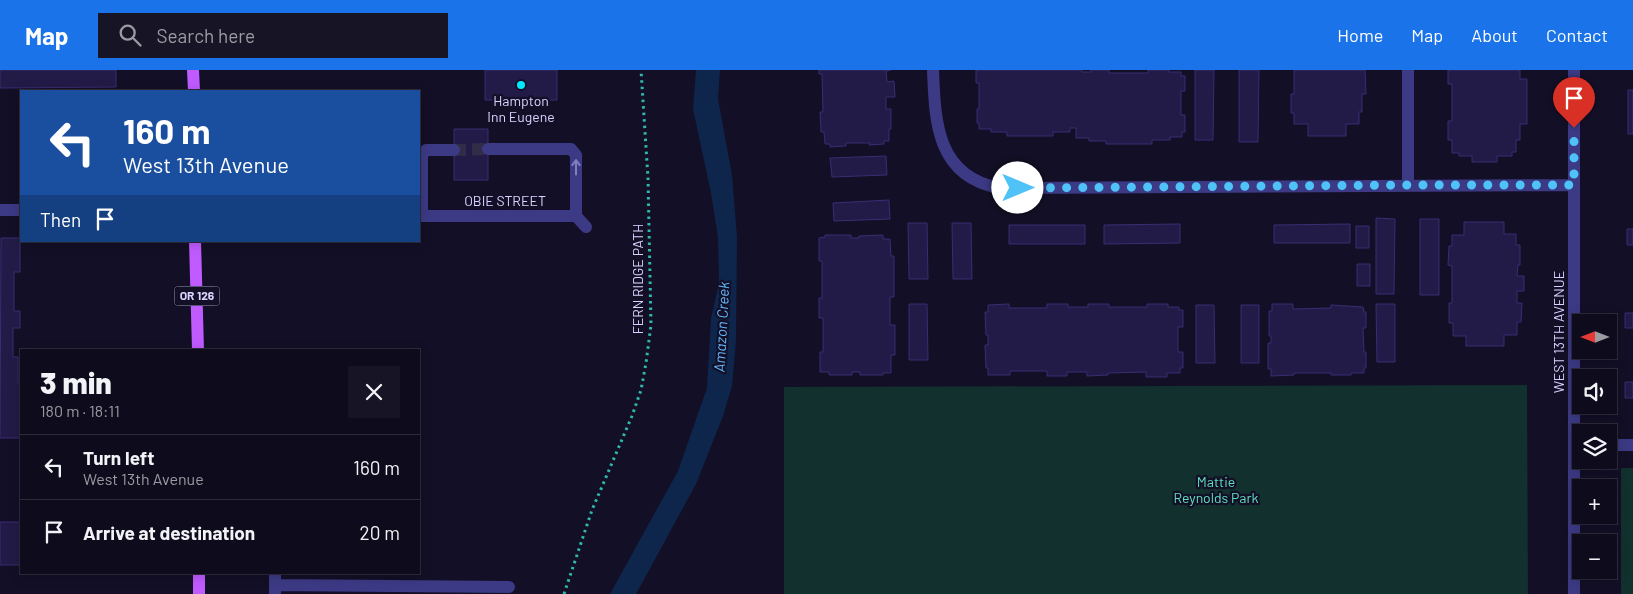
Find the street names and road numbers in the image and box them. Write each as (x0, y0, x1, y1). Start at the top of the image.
street label: OBIE STREET (464, 192, 546, 209)
street label: FERN RIDGE PATH (629, 224, 646, 334)
street label: WEST 13TH AVENUE (1550, 271, 1567, 393)
road number: OR 126 (174, 287, 220, 306)

